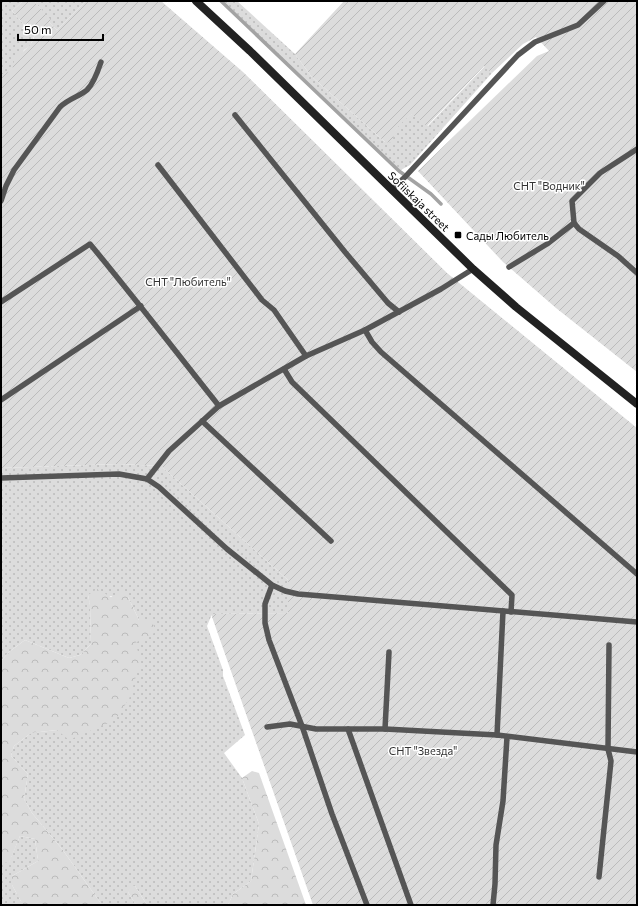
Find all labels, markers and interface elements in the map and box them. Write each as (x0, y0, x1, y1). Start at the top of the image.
scale bar (18, 16, 103, 42)
text: 50 m (24, 22, 52, 36)
street label: Sofiiskaja street (386, 169, 453, 234)
park label: СНТ "Водник" (513, 179, 585, 192)
place label: Сады Любитель (466, 229, 549, 242)
marker: Сады Любитель (453, 230, 463, 240)
park label: СНТ "Любитель" (145, 275, 231, 288)
park label: СНТ "Звезда" (389, 744, 457, 757)

